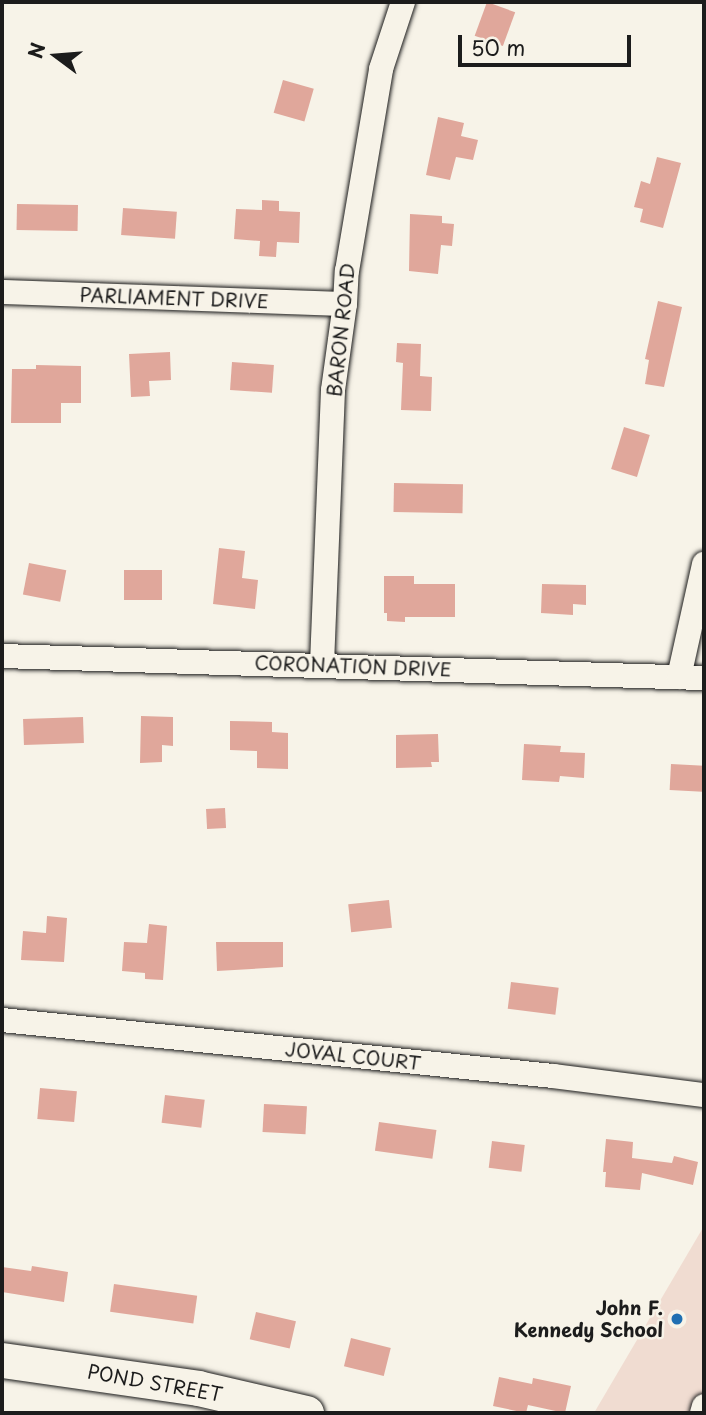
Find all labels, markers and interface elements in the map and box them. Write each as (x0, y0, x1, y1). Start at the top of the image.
north arrow (21, 21, 91, 91)
scale bar (461, 21, 634, 65)
text: 50 m (471, 31, 525, 63)
text: N (20, 39, 51, 61)
street label: BARON ROAD (323, 261, 359, 399)
street label: PARLIAMENT DRIVE (79, 283, 269, 313)
street label: CORONATION DRIVE (253, 651, 453, 681)
street label: JOVAL COURT (283, 1037, 423, 1075)
place label: John F. Kennedy School (513, 1297, 663, 1341)
marker: John F. Kennedy School (669, 1311, 685, 1327)
street label: POND STREET (85, 1360, 225, 1406)

